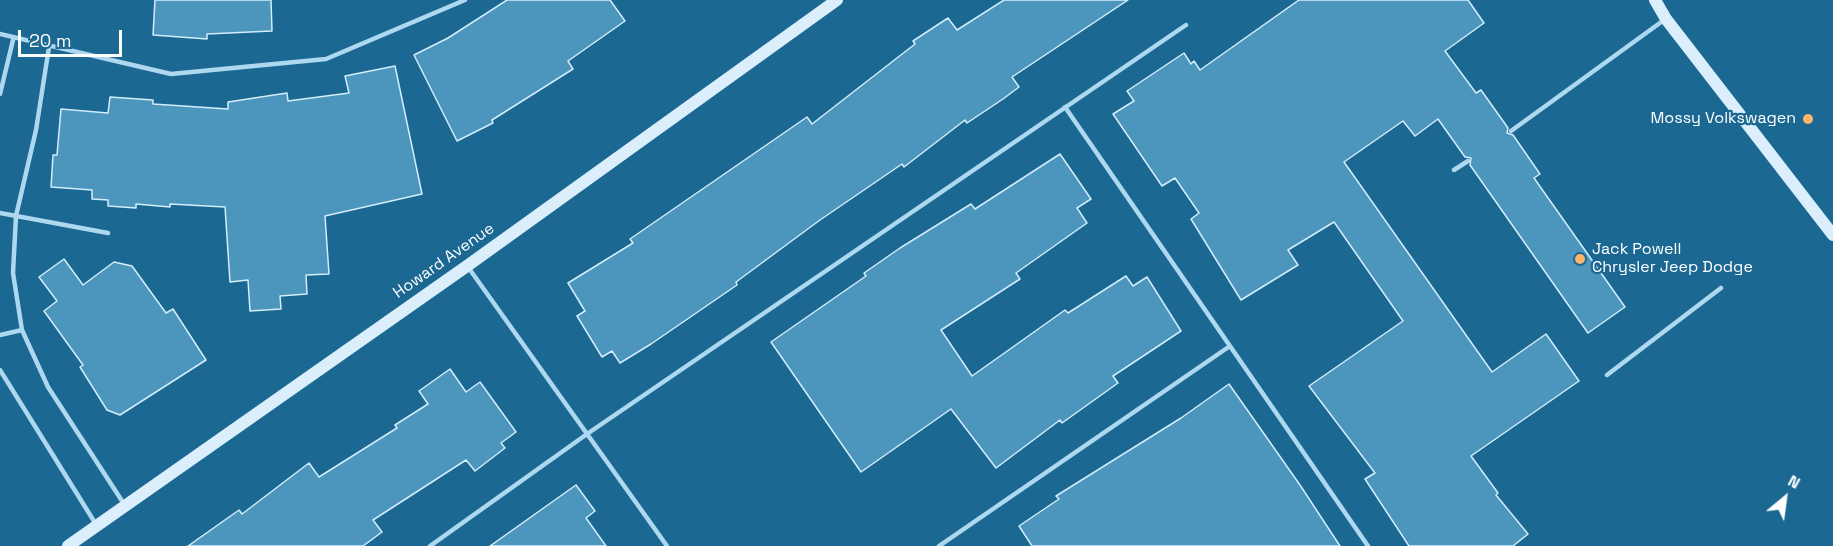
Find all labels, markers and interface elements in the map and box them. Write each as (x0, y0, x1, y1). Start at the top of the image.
scale bar (21, 18, 124, 56)
text: 20 m (29, 29, 72, 52)
place label: Mossy Volkswagen (1650, 109, 1796, 129)
marker: Mossy Volkswagen (1801, 112, 1815, 126)
street label: Howard Avenue (390, 219, 498, 303)
place label: Jack Powell Chrysler Jeep Dodge (1592, 240, 1753, 278)
marker: Jack Powell Chrysler Jeep Dodge (1573, 252, 1587, 266)
north arrow (1755, 468, 1815, 528)
text: N (1784, 470, 1804, 494)

